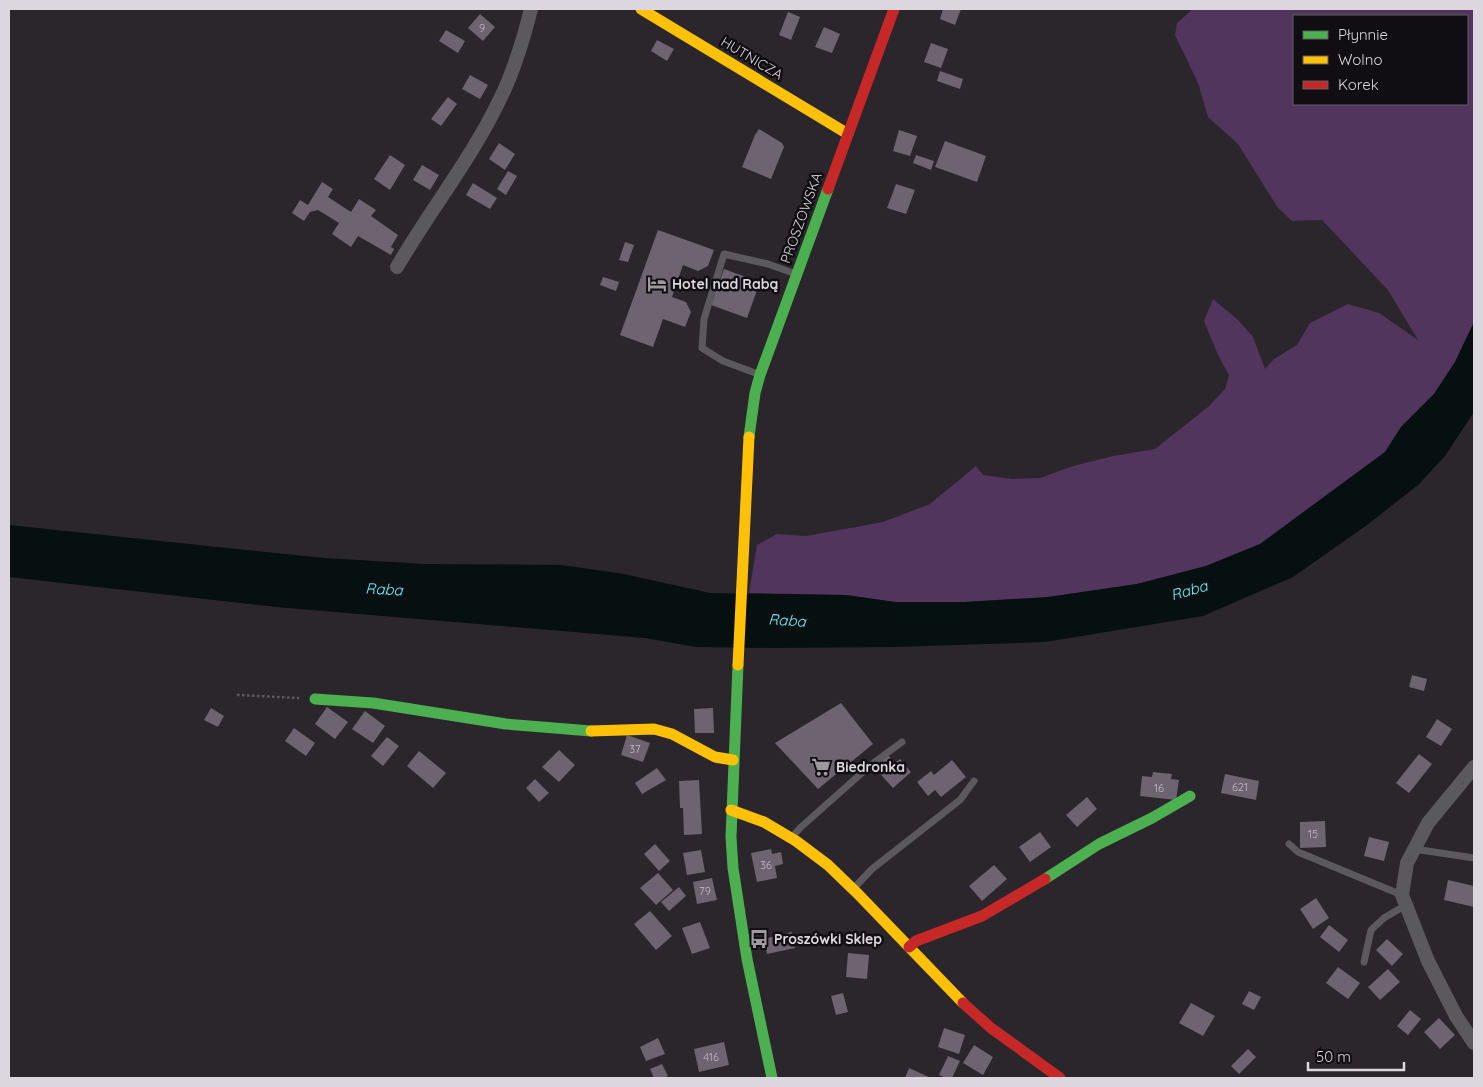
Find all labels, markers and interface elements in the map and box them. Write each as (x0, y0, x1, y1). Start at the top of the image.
legend (1293, 15, 1468, 105)
house number: 9 (479, 21, 485, 35)
text: Płynnie (1338, 25, 1388, 44)
street label: HUTNICZA (718, 32, 786, 84)
text: Wolno (1338, 50, 1383, 69)
text: Korek (1338, 75, 1379, 94)
street label: PROSZOWSKA (776, 170, 826, 266)
hotel icon: Hotel nad Rabą (646, 273, 668, 295)
place label: Hotel nad Rabą (672, 275, 778, 293)
water label: Raba (1168, 575, 1210, 604)
water label: Raba (365, 579, 404, 600)
water label: Raba (768, 609, 807, 631)
house number: 37 (629, 742, 641, 756)
supermarket icon: Biedronka (810, 756, 832, 778)
place label: Biedronka (836, 758, 905, 776)
house number: 621 (1232, 780, 1248, 794)
house number: 16 (1154, 781, 1164, 795)
house number: 15 (1308, 827, 1318, 841)
house number: 36 (760, 858, 772, 872)
house number: 79 (699, 884, 711, 898)
bus stop icon: Proszówki Sklep (748, 928, 770, 950)
place label: Proszówki Sklep (774, 930, 882, 948)
scale bar (1308, 1040, 1404, 1072)
text: 50 m (1316, 1047, 1351, 1066)
house number: 416 (703, 1050, 719, 1064)

